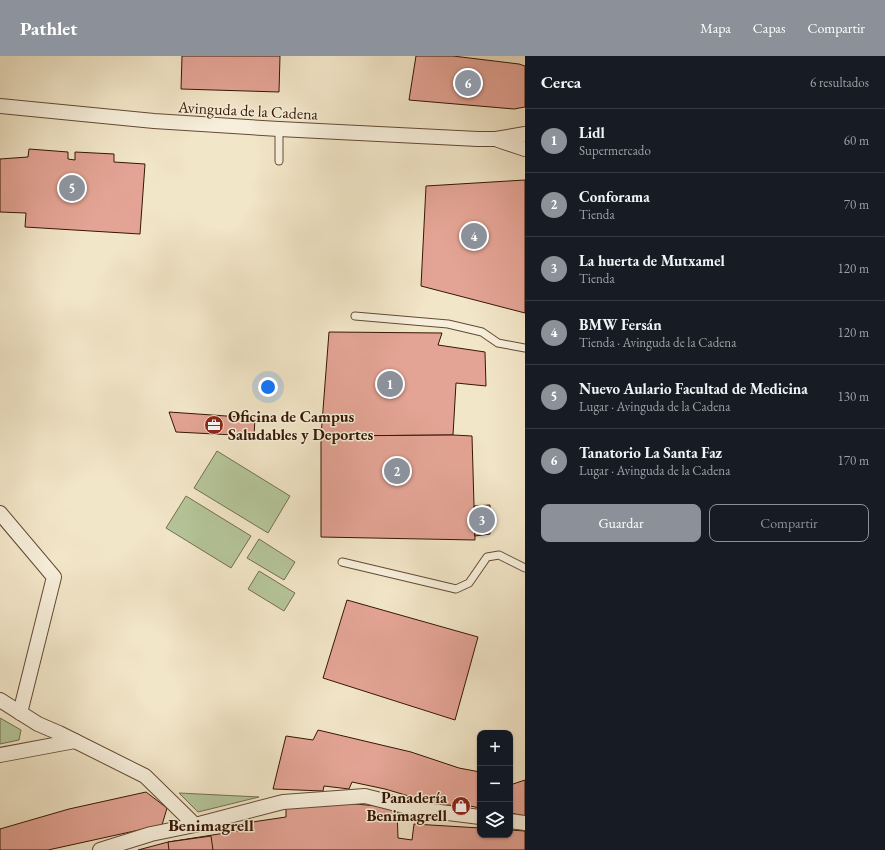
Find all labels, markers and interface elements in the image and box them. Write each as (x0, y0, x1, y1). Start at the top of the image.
text: Pathlet (20, 16, 77, 41)
text: Mapa (700, 19, 731, 37)
text: Capas (753, 19, 785, 37)
text: Compartir (807, 19, 865, 37)
pin: 6 (455, 68, 481, 98)
text: Cerca (541, 71, 581, 93)
text: 6 resultados (810, 74, 869, 91)
street label: Avinguda de la Cadena (176, 96, 319, 125)
text: Lidl (579, 123, 605, 142)
text: 1 (551, 132, 557, 149)
text: 60 m (844, 132, 869, 149)
text: Supermercado (579, 142, 651, 159)
pin: 5 (59, 173, 85, 203)
text: Conforama (579, 187, 650, 206)
text: 2 (551, 196, 557, 213)
text: 70 m (844, 196, 869, 213)
text: Tienda (579, 206, 615, 223)
pin: 4 (461, 221, 487, 251)
text: La huerta de Mutxamel (579, 251, 725, 270)
text: 3 (551, 260, 557, 277)
text: 120 m (838, 260, 869, 277)
text: Tienda (579, 270, 615, 287)
text: BMW Fersán (579, 315, 662, 334)
text: 4 (551, 324, 557, 341)
text: 120 m (838, 324, 869, 341)
text: Tienda · Avinguda de la Cadena (579, 334, 736, 351)
pin: 1 (377, 369, 403, 399)
your location (258, 377, 278, 397)
text: Nuevo Aulario Facultad de Medicina (579, 379, 808, 398)
text: 5 (551, 388, 557, 405)
text: 130 m (838, 388, 869, 405)
text: Lugar · Avinguda de la Cadena (579, 398, 730, 415)
place label: Oficina de Campus Saludables y Deportes (228, 406, 374, 445)
office icon: Oficina de Campus Saludables y Deportes (203, 414, 225, 436)
text: Tanatorio La Santa Faz (579, 443, 722, 462)
text: 6 (551, 452, 557, 469)
text: 170 m (838, 452, 869, 469)
pin: 2 (384, 456, 410, 486)
text: Lugar · Avinguda de la Cadena (579, 462, 730, 479)
button: Guardar (541, 504, 701, 542)
button: Compartir (709, 504, 869, 542)
pin: 3 (469, 505, 495, 535)
map controls (477, 730, 513, 838)
button: + (477, 730, 513, 766)
button: − (477, 766, 513, 802)
place label: Panadería Benimagrell (366, 787, 448, 826)
shop icon: Panadería Benimagrell (450, 795, 472, 817)
button: layers (477, 802, 513, 838)
district label: Benimagrell (168, 814, 254, 836)

